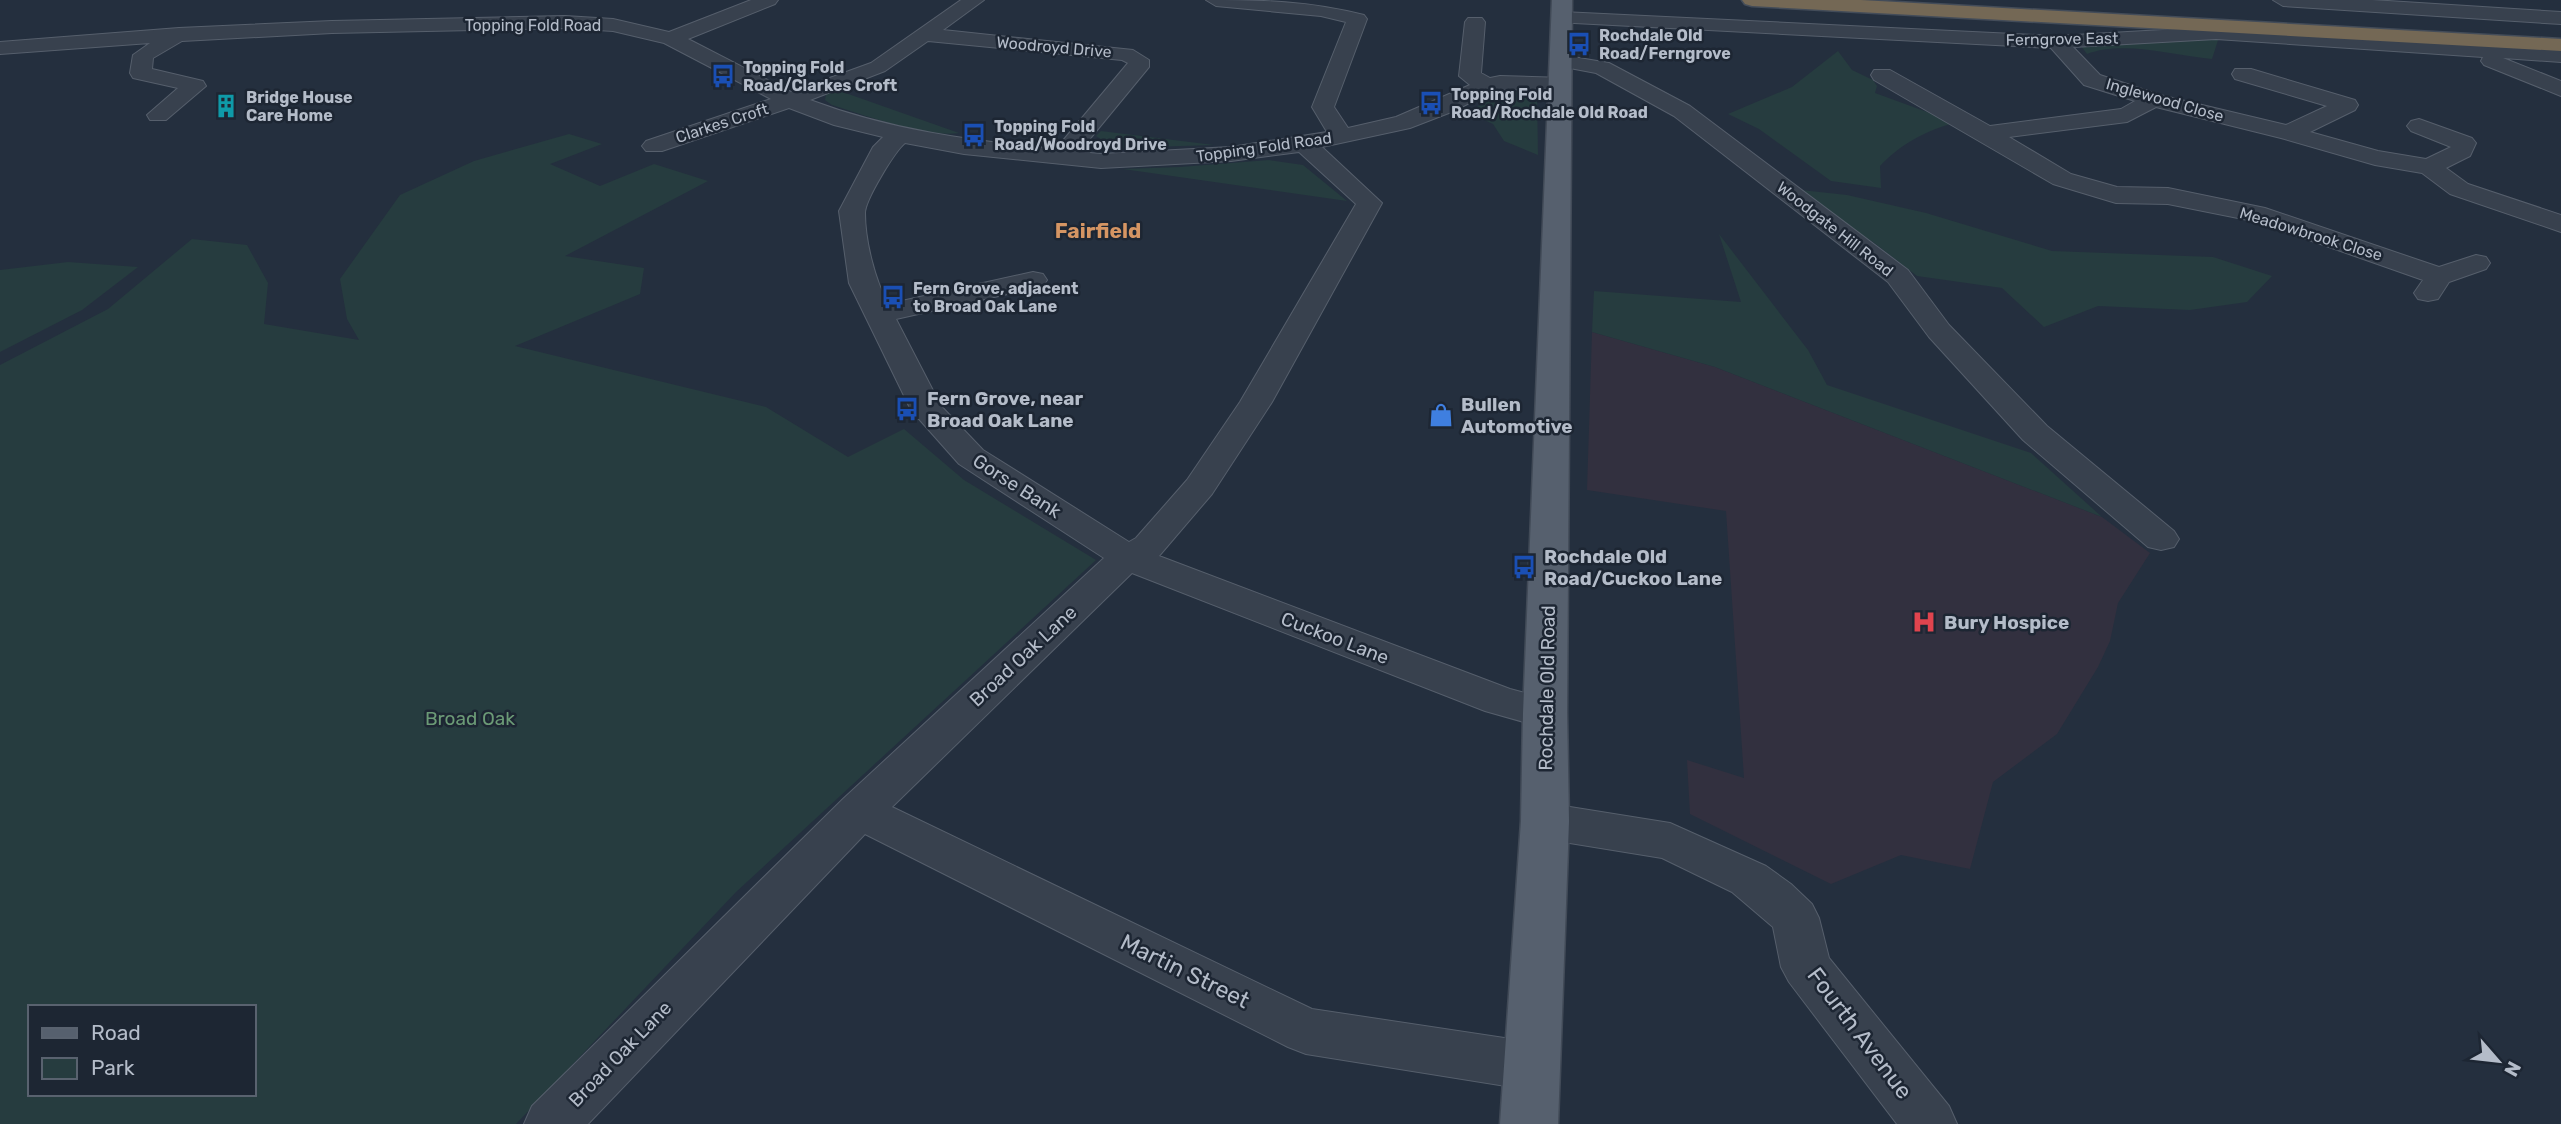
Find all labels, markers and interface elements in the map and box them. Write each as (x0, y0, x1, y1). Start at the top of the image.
street label: Topping Fold Road (465, 16, 601, 35)
place label: Rochdale Old Road/Ferngrove (1599, 26, 1731, 63)
street label: Ferngrove East (2006, 29, 2118, 49)
bus stop icon: Rochdale Old Road/Ferngrove (1565, 30, 1593, 58)
street label: Woodroyd Drive (996, 32, 1112, 62)
place label: Topping Fold Road/Clarkes Croft (743, 58, 898, 95)
bus stop icon: Topping Fold Road/Clarkes Croft (709, 62, 737, 90)
street label: Inglewood Close (2104, 74, 2226, 126)
place label: Topping Fold Road/Rochdale Old Road (1451, 85, 1648, 122)
place label: Bridge House Care Home (246, 88, 353, 125)
bus stop icon: Topping Fold Road/Rochdale Old Road (1417, 89, 1445, 117)
building icon: Bridge House Care Home (212, 92, 240, 120)
street label: Clarkes Croft (673, 99, 771, 147)
place label: Topping Fold Road/Woodroyd Drive (994, 117, 1167, 154)
bus stop icon: Topping Fold Road/Woodroyd Drive (960, 121, 988, 149)
street label: Topping Fold Road (1195, 128, 1333, 166)
street label: Woodgate Hill Road (1773, 178, 1897, 280)
street label: Meadowbrook Close (2237, 203, 2385, 265)
district label: Fairfield (1055, 218, 1141, 243)
place label: Fern Grove, adjacent to Broad Oak Lane (913, 279, 1079, 316)
bus stop icon: Fern Grove, adjacent to Broad Oak Lane (879, 283, 907, 311)
place label: Fern Grove, near Broad Oak Lane (927, 387, 1083, 432)
place label: Bullen Automotive (1461, 393, 1573, 438)
bus stop icon: Fern Grove, near Broad Oak Lane (893, 395, 921, 423)
shop icon: Bullen Automotive (1427, 401, 1455, 429)
street label: Gorse Bank (969, 449, 1066, 523)
place label: Rochdale Old Road/Cuckoo Lane (1544, 545, 1722, 590)
bus stop icon: Rochdale Old Road/Cuckoo Lane (1510, 553, 1538, 581)
street label: Broad Oak Lane (965, 601, 1081, 711)
street label: Rochdale Old Road (1534, 605, 1560, 771)
street label: Cuckoo Lane (1278, 607, 1392, 669)
hospital icon: Bury Hospice (1910, 608, 1938, 636)
place label: Bury Hospice (1944, 611, 2069, 634)
park label: Broad Oak (425, 707, 515, 730)
street label: Martin Street (1116, 928, 1254, 1014)
street label: Fourth Avenue (1801, 962, 1919, 1104)
street label: Broad Oak Lane (564, 996, 676, 1112)
legend (28, 1005, 256, 1096)
text: Road (91, 1020, 141, 1045)
north arrow (2463, 1026, 2533, 1096)
text: Park (91, 1055, 135, 1080)
text: N (2499, 1057, 2526, 1080)

